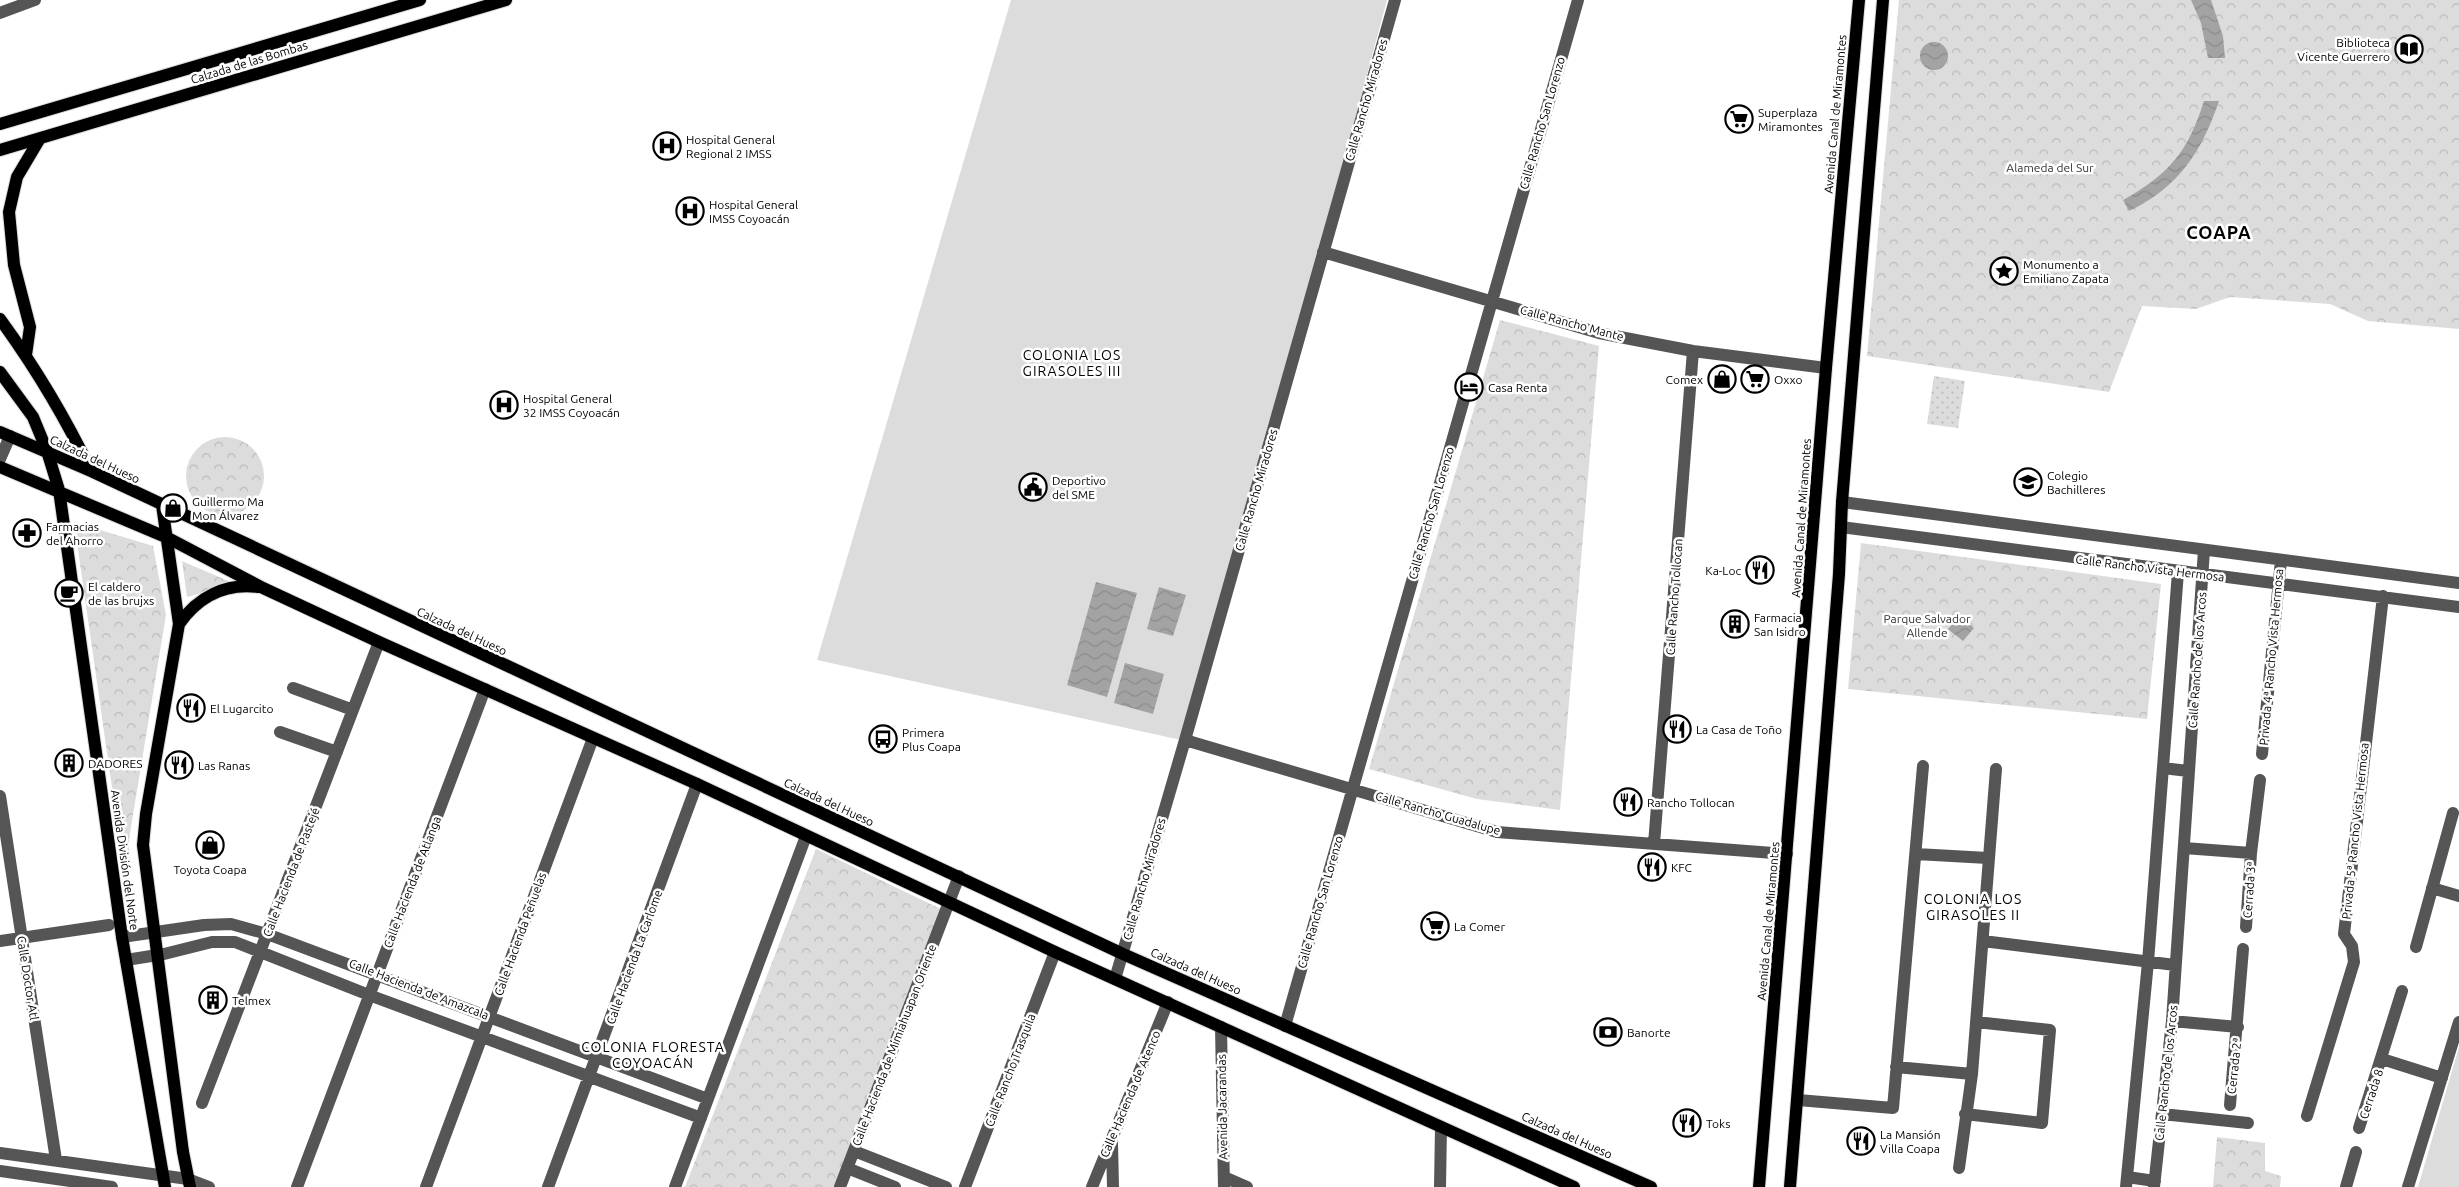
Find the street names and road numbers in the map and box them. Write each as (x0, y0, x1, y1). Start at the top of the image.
street label: Avenida Canal de Miramontes (1822, 34, 1848, 194)
street label: Calle Rancho Miradores (1342, 37, 1390, 163)
street label: Calzada de las Bombas (189, 38, 309, 86)
street label: Calle Rancho San Lorenzo (1517, 55, 1567, 191)
street label: Calle Rancho Mante (1519, 303, 1625, 343)
street label: Calle Rancho Miradores (1232, 427, 1280, 553)
street label: Calzada del Hueso (48, 432, 142, 486)
street label: Avenida Canal de Miramontes (1789, 438, 1813, 598)
street label: Calle Rancho San Lorenzo (1406, 445, 1456, 581)
street label: Calle Rancho Tollocan (1663, 538, 1685, 656)
street label: Calle Rancho Vista Hermosa (2075, 552, 2225, 584)
street label: Privada 4ª Rancho Vista Hermosa (2257, 568, 2285, 746)
street label: Calle Rancho de los Arcos (2186, 591, 2208, 729)
street label: Calzada del Hueso (415, 604, 509, 658)
street label: Privada 5ª Rancho Vista Hermosa (2339, 742, 2371, 920)
street label: Calzada del Hueso (782, 775, 876, 829)
street label: Avenida División del Norte (109, 789, 141, 931)
street label: Calle Rancho Guadalupe (1374, 789, 1502, 837)
street label: Calle Hacienda de Pastejé (260, 806, 322, 938)
street label: Calle Hacienda de Atlanga (381, 814, 443, 950)
street label: Calle Rancho Miradores (1120, 816, 1168, 942)
street label: Calle Rancho San Lorenzo (1295, 834, 1345, 970)
street label: Avenida Canal de Miramontes (1755, 841, 1781, 1001)
street label: Cerrada 3ª (2241, 861, 2257, 919)
street label: Calle Hacienda Peñuelas (492, 871, 548, 997)
street label: Calle Hacienda La Carlome (604, 888, 664, 1026)
street label: Calle Doctor Atl (15, 935, 41, 1021)
street label: Calle Hacienda de Mimiahuapan Oriente (849, 942, 939, 1148)
street label: Calzada del Hueso (1149, 945, 1243, 997)
street label: Calle Hacienda de Amazcala (347, 956, 491, 1022)
street label: Calle Rancho de los Arcos (2152, 1004, 2180, 1142)
street label: Calle Rancho Trasquila (982, 1012, 1038, 1128)
street label: Calle Hacienda de Atenco (1097, 1029, 1163, 1159)
street label: Cerrada 2ª (2225, 1037, 2243, 1095)
street label: Avenida Jacarandas (1215, 1054, 1229, 1160)
street label: Cerrada 8 (2357, 1067, 2385, 1121)
street label: Calzada del Hueso (1520, 1109, 1614, 1161)

